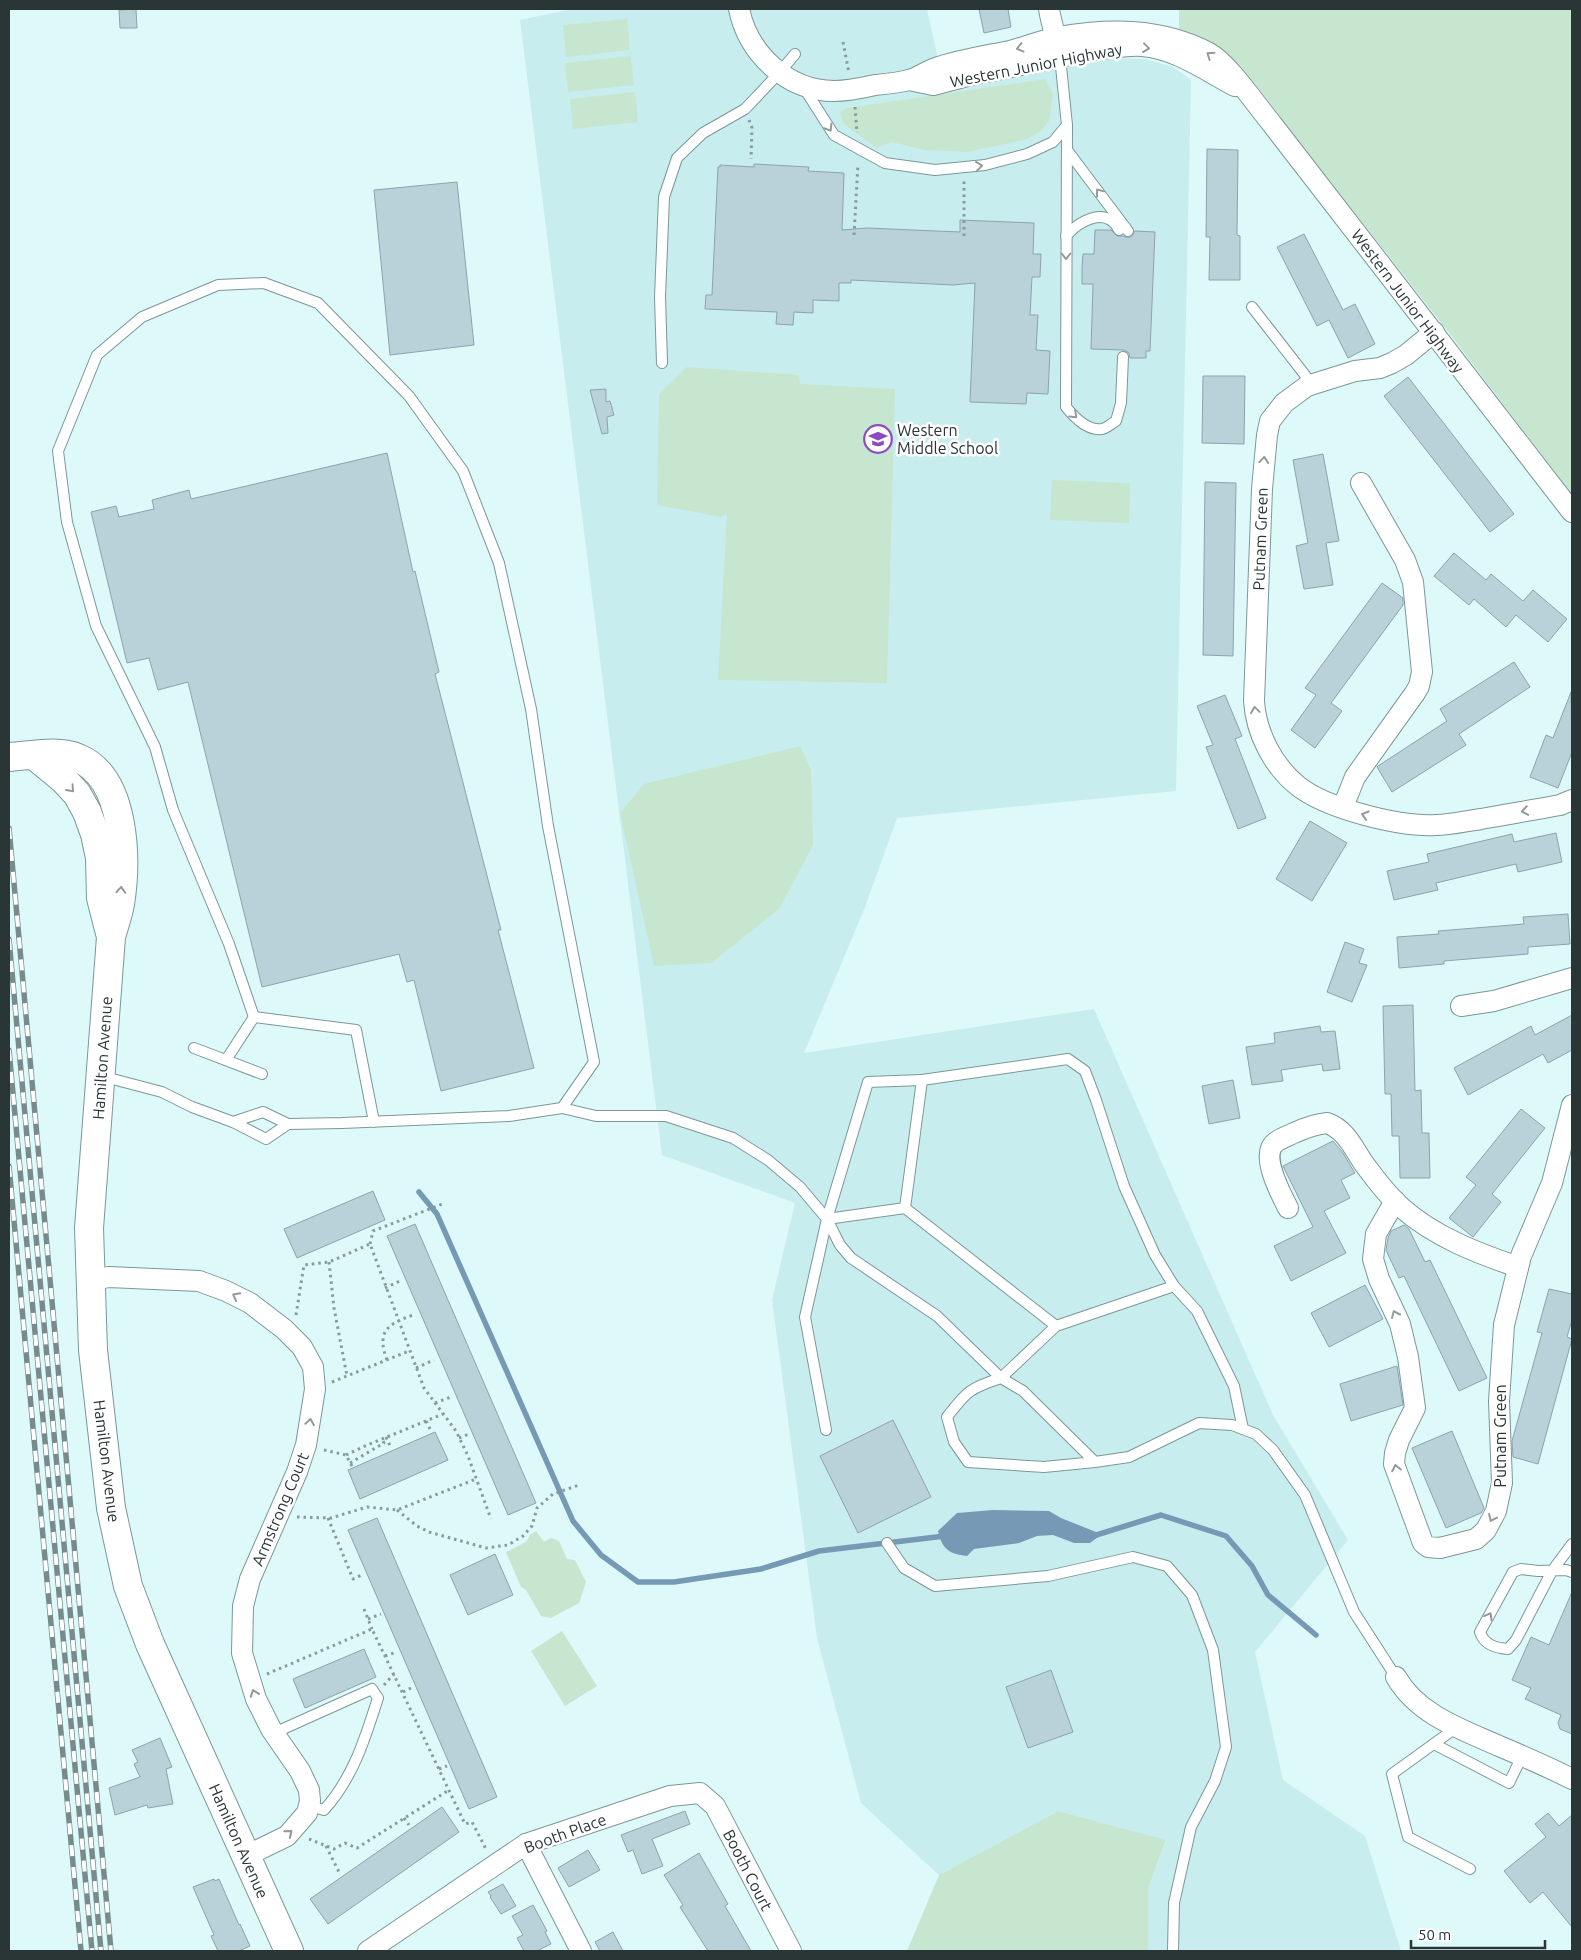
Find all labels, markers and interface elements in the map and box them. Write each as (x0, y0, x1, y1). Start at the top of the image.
street label: Western Junior Highway (948, 39, 1124, 91)
one-way arrow (1015, 42, 1024, 53)
one-way arrow (1141, 42, 1150, 52)
one-way arrow (1207, 52, 1216, 62)
one-way arrow (823, 122, 832, 131)
one-way arrow (975, 161, 984, 171)
one-way arrow (1096, 189, 1104, 198)
street label: Western Junior Highway (1348, 226, 1468, 377)
one-way arrow (1061, 252, 1071, 260)
one-way arrow (1068, 409, 1077, 418)
place label: Western Middle School (897, 421, 998, 457)
school or university icon: Western Middle School (863, 424, 893, 454)
one-way arrow (1259, 456, 1270, 464)
street label: Putnam Green (1249, 487, 1271, 591)
one-way arrow (1250, 705, 1261, 713)
one-way arrow (65, 783, 74, 792)
one-way arrow (1521, 806, 1529, 816)
one-way arrow (1361, 810, 1369, 820)
one-way arrow (115, 885, 126, 893)
street label: Hamilton Avenue (89, 996, 115, 1120)
one-way arrow (232, 1292, 241, 1302)
one-way arrow (1391, 1310, 1401, 1319)
street label: Putnam Green (1491, 1384, 1509, 1488)
street label: Hamilton Avenue (91, 1399, 123, 1523)
one-way arrow (304, 1418, 315, 1426)
street label: Armstrong Court (248, 1449, 312, 1568)
one-way arrow (1391, 1464, 1402, 1473)
one-way arrow (1488, 1513, 1499, 1522)
one-way arrow (1482, 1613, 1492, 1622)
one-way arrow (250, 1689, 260, 1698)
street label: Hamilton Avenue (206, 1781, 272, 1901)
street label: Booth Place (521, 1810, 609, 1856)
street label: Booth Court (720, 1826, 776, 1914)
one-way arrow (283, 1831, 292, 1839)
scale bar (1411, 1918, 1545, 1950)
text: 50 m (1418, 1926, 1451, 1943)

